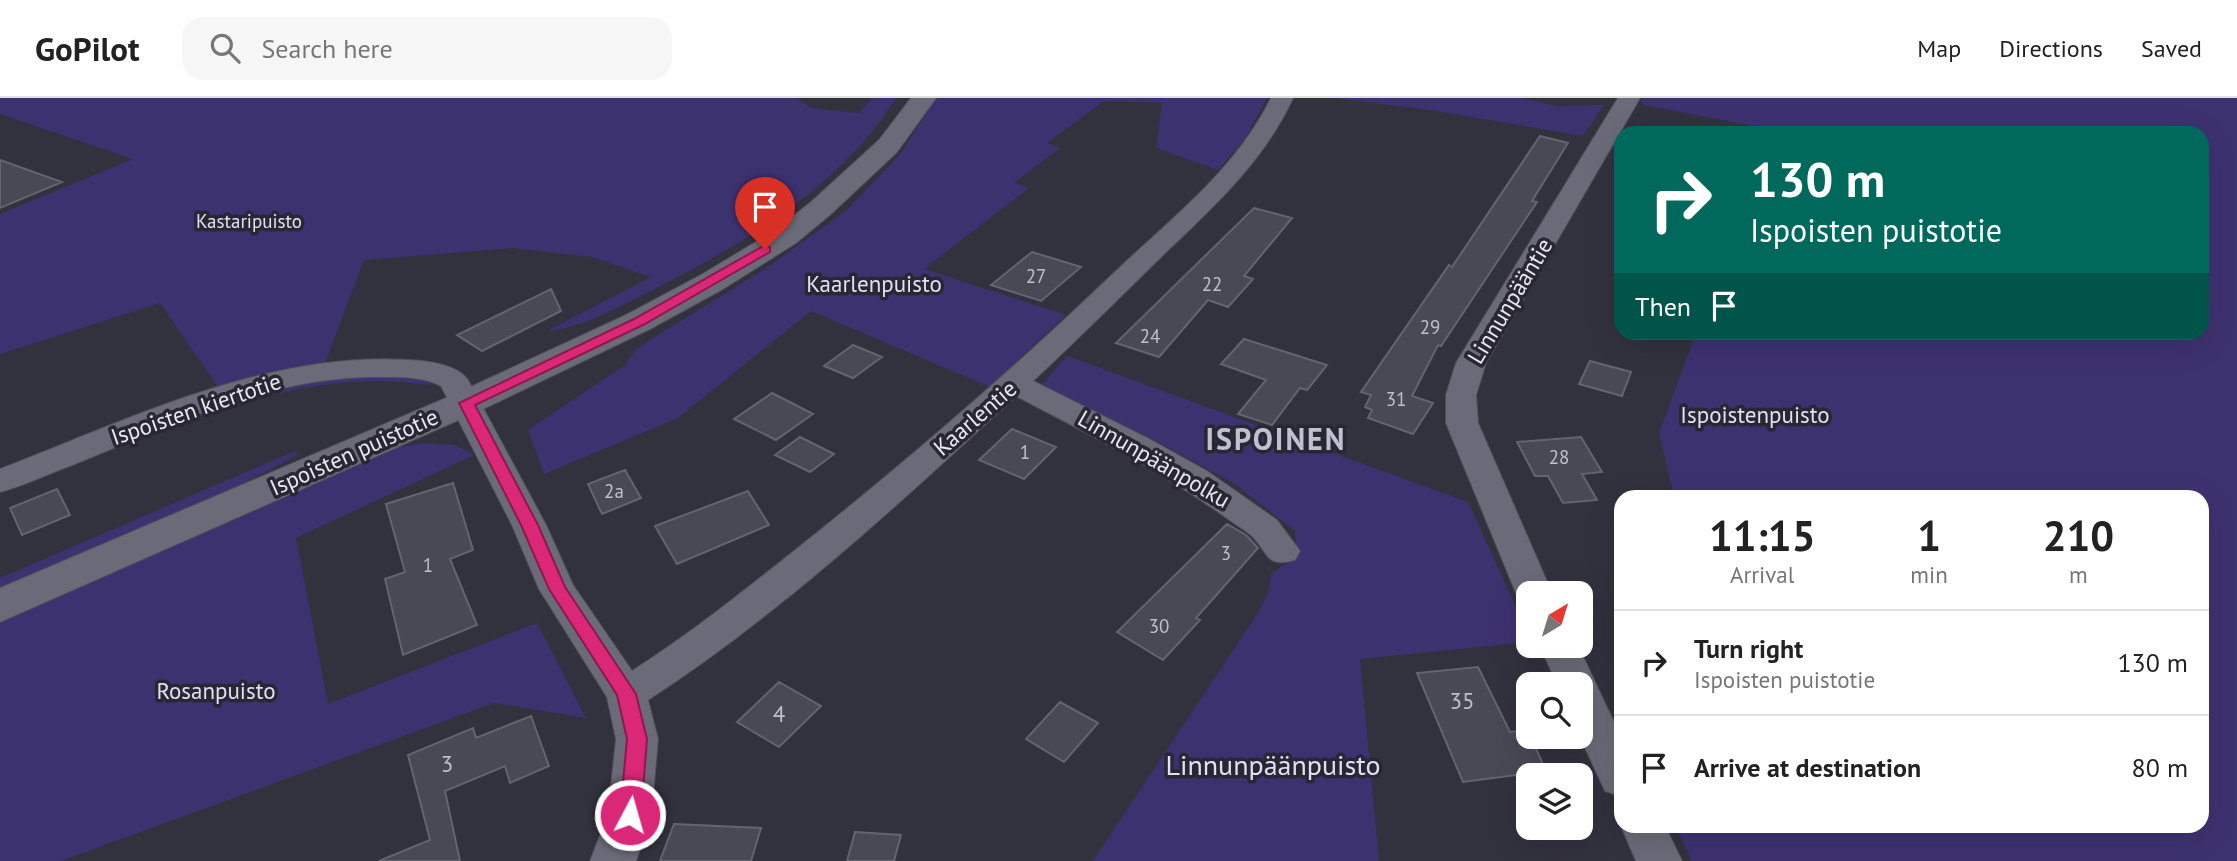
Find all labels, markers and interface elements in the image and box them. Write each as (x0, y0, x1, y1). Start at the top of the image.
search box (182, 17, 672, 80)
text: GoPilot (35, 27, 140, 70)
icon: search (206, 29, 244, 67)
text: Search here (262, 32, 393, 65)
text: Map (1917, 33, 1961, 64)
text: Directions (1999, 33, 2103, 64)
text: Saved (2141, 33, 2202, 64)
text: 130 m (1750, 147, 1885, 211)
icon: right (1635, 154, 1726, 245)
pin (735, 177, 795, 249)
icon: arrive (746, 188, 784, 226)
park label: Kastaripuisto (196, 209, 302, 233)
text: Ispoisten puistotie (1750, 209, 2002, 251)
street label: Linnunpääntie (1461, 233, 1558, 369)
house number: 27 (1026, 264, 1046, 288)
park label: Kaarlenpuisto (806, 269, 942, 298)
house number: 22 (1202, 272, 1222, 296)
icon: arrive (1705, 287, 1743, 325)
text: Then (1635, 290, 1691, 323)
house number: 29 (1420, 315, 1440, 339)
house number: 24 (1140, 324, 1160, 348)
street label: Ispoisten kiertotie (107, 366, 285, 451)
street label: Kaarlentie (927, 374, 1022, 462)
house number: 31 (1386, 387, 1406, 411)
park label: Ispoistenpuisto (1680, 400, 1830, 429)
street label: Ispoisten puistotie (265, 401, 442, 502)
street label: Linnunpäänpolku (1073, 403, 1236, 514)
district label: ISPOINEN (1205, 419, 1347, 458)
house number: 1 (1020, 440, 1030, 464)
house number: 28 (1549, 445, 1569, 469)
house number: 2a (604, 479, 624, 503)
text: 11:15 (1709, 508, 1815, 563)
text: 1 (1917, 508, 1941, 563)
text: 210 (2043, 508, 2114, 563)
house number: 3 (1221, 541, 1231, 565)
house number: 1 (423, 553, 433, 577)
text: Arrival (1730, 560, 1794, 589)
text: min (1910, 560, 1948, 589)
text: m (2069, 560, 2088, 589)
north arrow (1516, 581, 1592, 658)
map controls (1516, 581, 1593, 840)
house number: 30 (1149, 614, 1169, 638)
text: Turn right (1694, 632, 1803, 665)
icon: right (1635, 644, 1673, 682)
text: 130 m (2117, 646, 2188, 679)
text: Ispoisten puistotie (1694, 665, 1875, 694)
button: search (1516, 672, 1593, 749)
park label: Rosanpuisto (156, 676, 276, 705)
house number: 35 (1449, 686, 1475, 715)
house number: 4 (773, 699, 786, 728)
park label: Linnunpäänpuisto (1166, 746, 1381, 783)
house number: 3 (441, 749, 453, 778)
icon: arrive (1635, 749, 1673, 787)
text: Arrive at destination (1694, 751, 1921, 784)
text: 80 m (2132, 751, 2188, 784)
button: layers (1516, 763, 1593, 840)
position arrow (593, 778, 667, 852)

